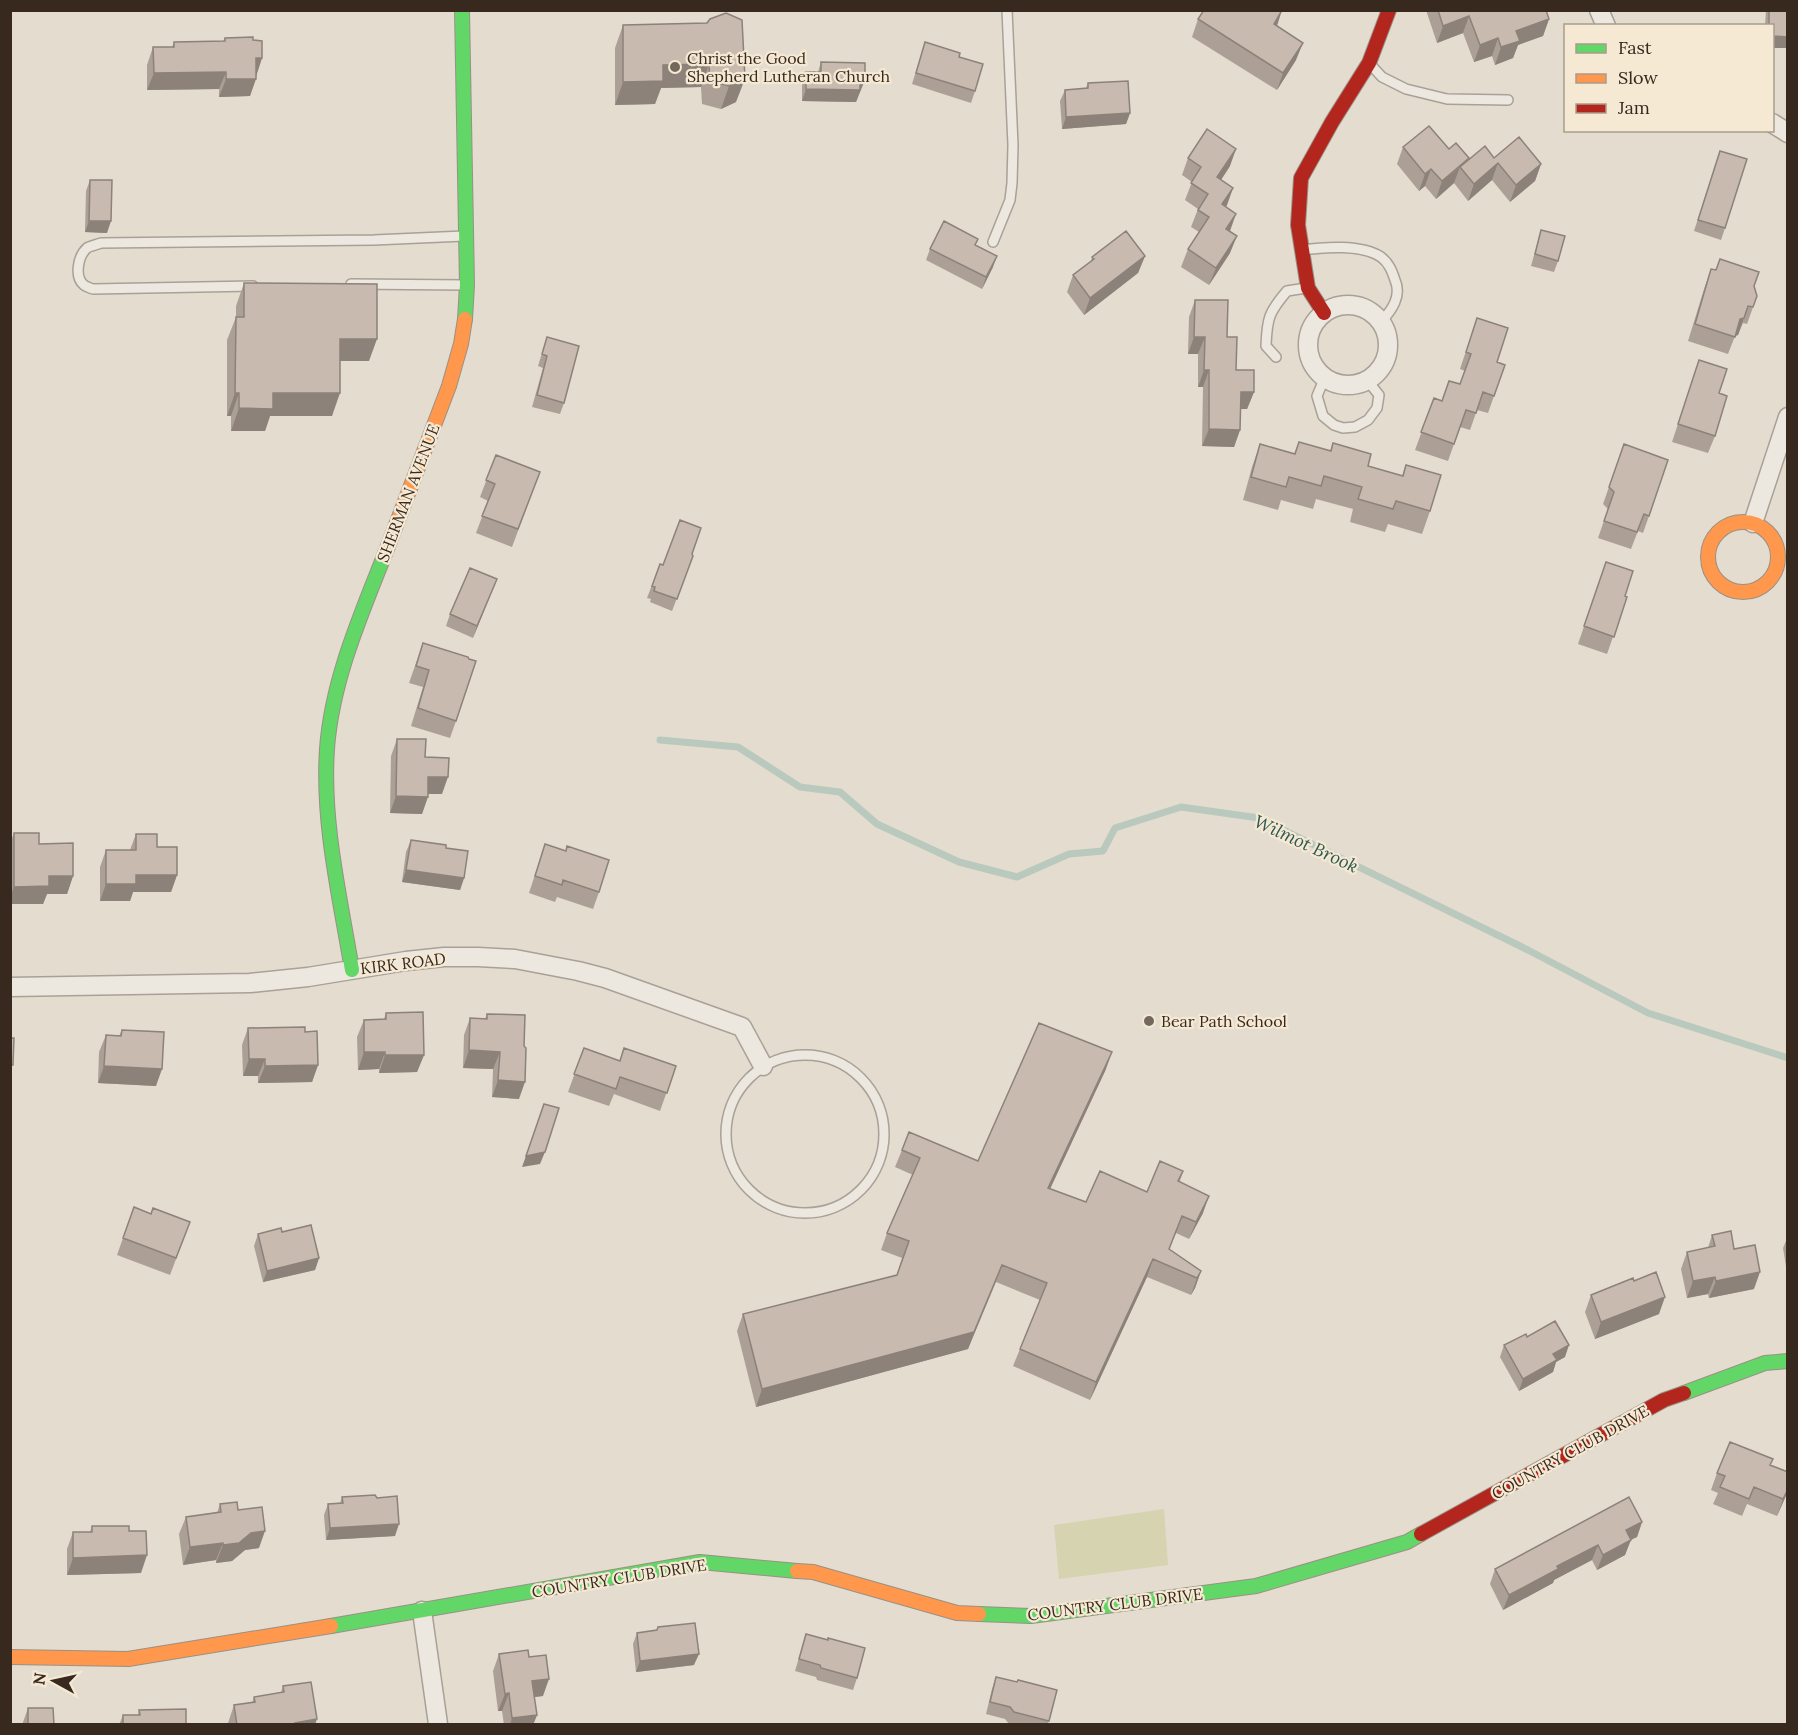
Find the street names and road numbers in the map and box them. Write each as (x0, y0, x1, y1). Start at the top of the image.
street label: SHERMAN AVENUE (372, 421, 444, 565)
street label: KIRK ROAD (359, 948, 447, 978)
street label: COUNTRY CLUB DRIVE (1488, 1400, 1652, 1504)
street label: COUNTRY CLUB DRIVE (530, 1554, 708, 1602)
street label: COUNTRY CLUB DRIVE (1026, 1583, 1204, 1625)

